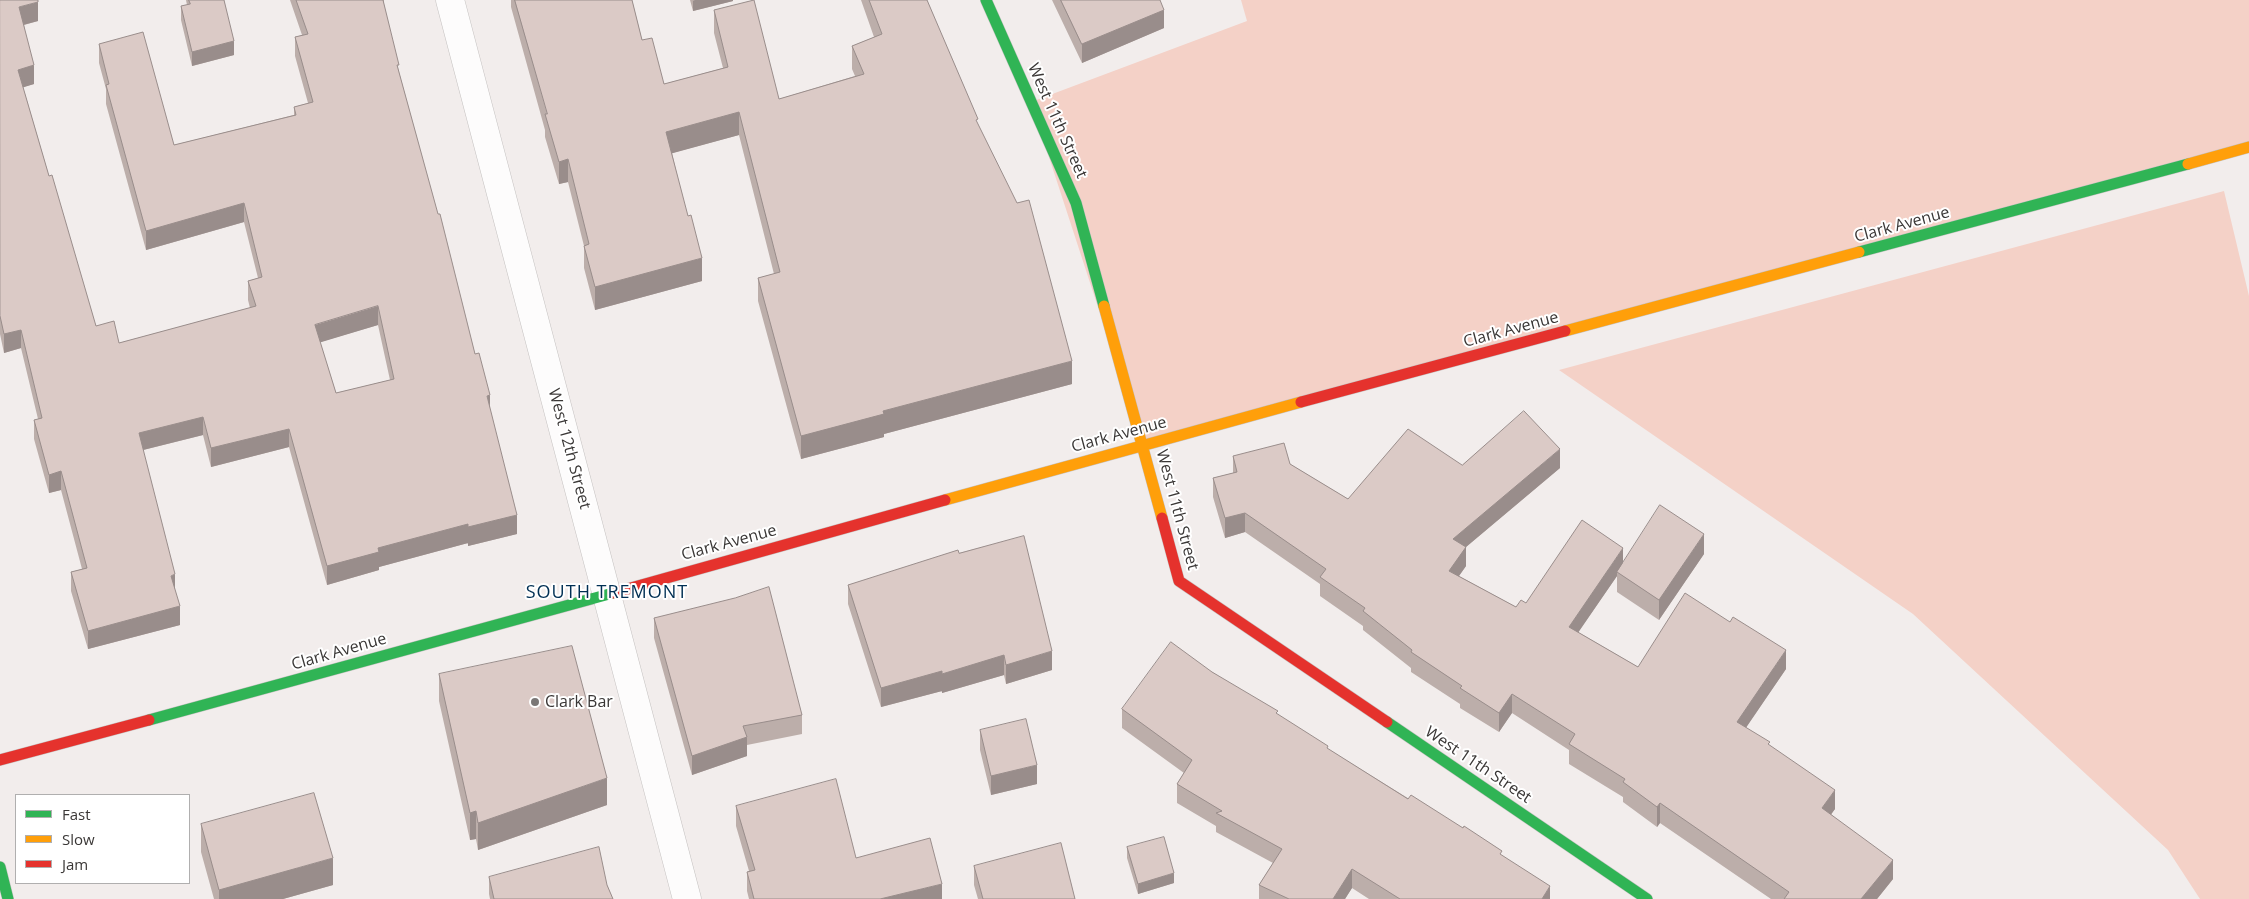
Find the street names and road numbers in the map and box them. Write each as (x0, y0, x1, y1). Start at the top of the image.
street label: West 11th Street (1023, 61, 1091, 181)
street label: Clark Avenue (1852, 203, 1952, 247)
street label: Clark Avenue (1461, 308, 1561, 352)
street label: West 12th Street (544, 387, 594, 511)
street label: Clark Avenue (1069, 413, 1169, 457)
street label: West 11th Street (1152, 448, 1202, 572)
street label: Clark Avenue (679, 521, 779, 565)
street label: Clark Avenue (289, 629, 389, 675)
street label: West 11th Street (1421, 722, 1535, 808)

